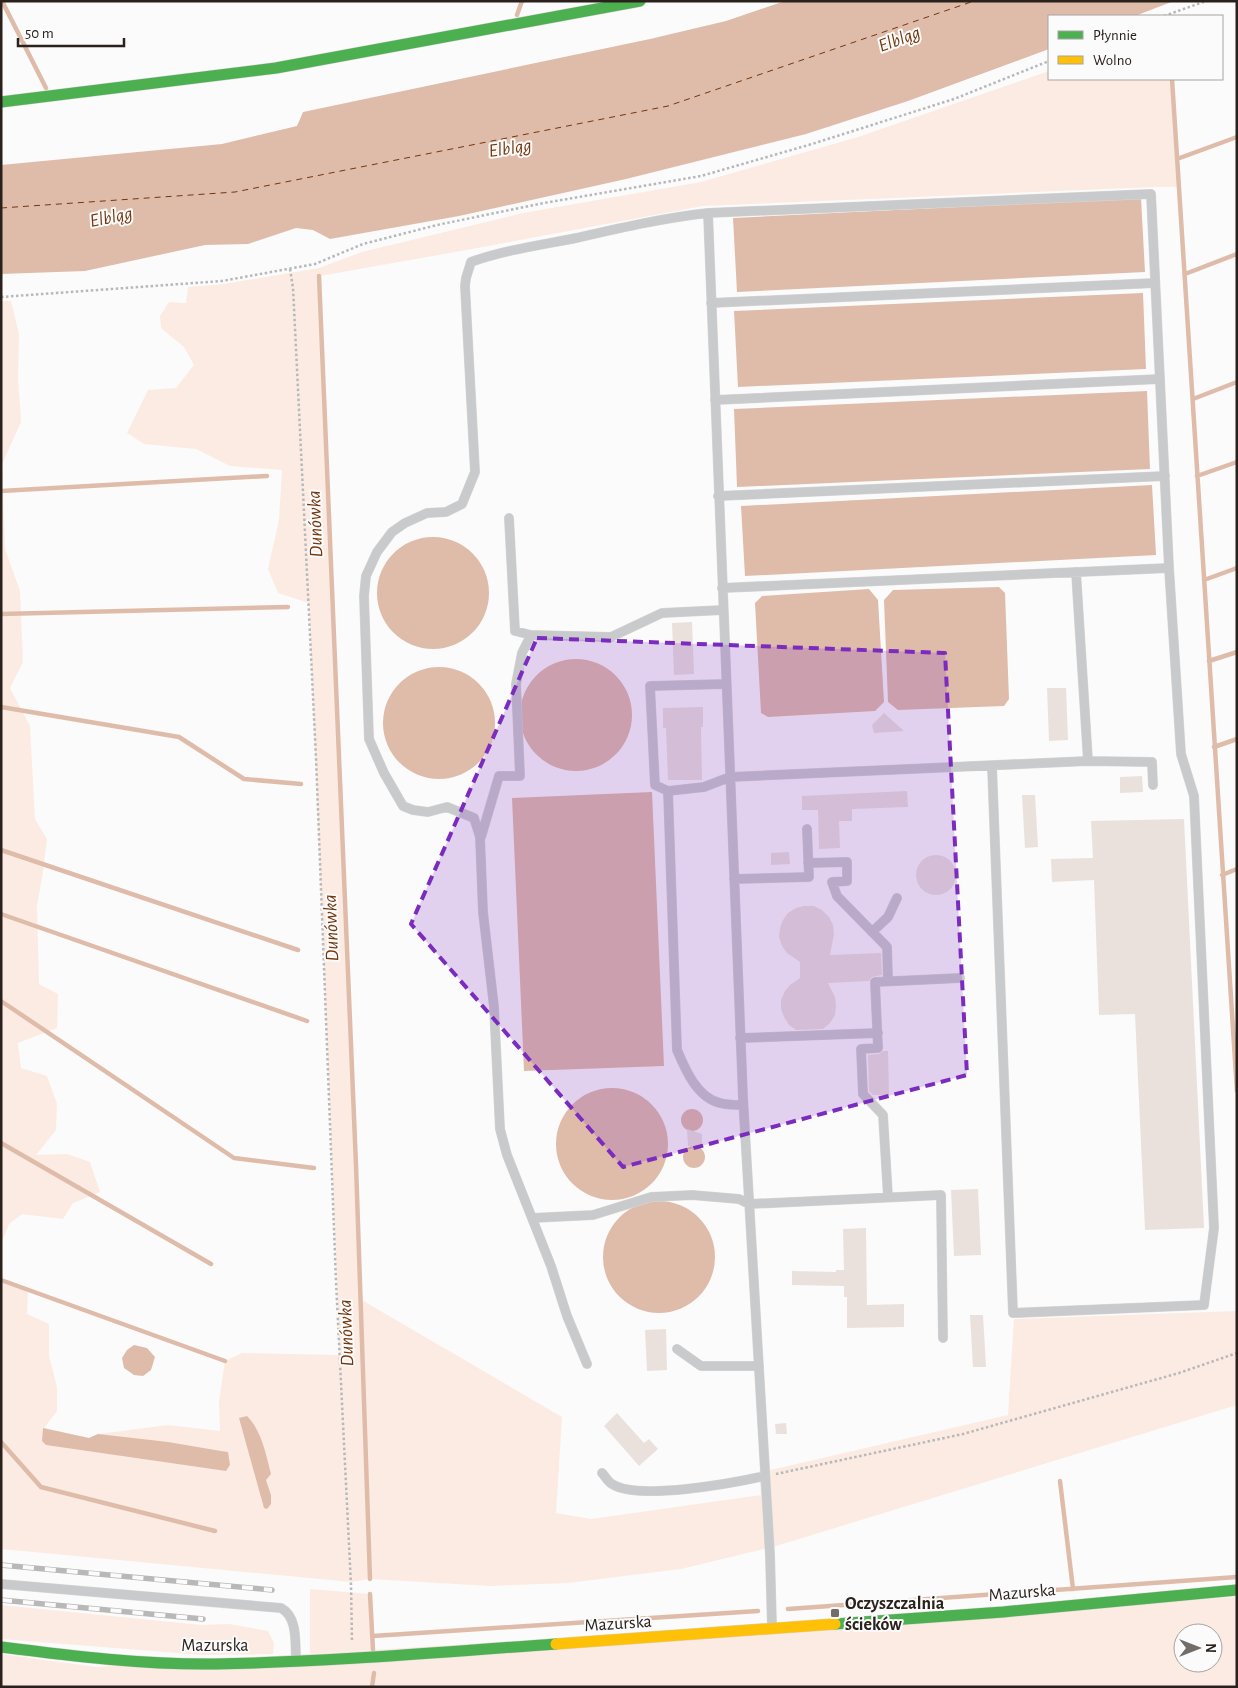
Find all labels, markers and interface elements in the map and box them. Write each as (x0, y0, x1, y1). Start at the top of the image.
scale bar (18, 15, 124, 47)
legend (1048, 15, 1223, 80)
water label: Elbląg (876, 23, 923, 56)
text: 50 m (25, 26, 54, 41)
text: Płynnie (1093, 28, 1137, 43)
text: Wolno (1093, 53, 1132, 68)
water label: Elbląg (487, 136, 533, 161)
water label: Elbląg (88, 204, 134, 231)
water label: Dunówka (305, 490, 326, 558)
water label: Dunówka (321, 894, 342, 962)
water label: Dunówka (336, 1299, 357, 1367)
street label: Mazurska (988, 1581, 1056, 1605)
place label: Oczyszczalnia ścieków (845, 1595, 945, 1634)
marker: Oczyszczalnia ścieków (829, 1607, 841, 1619)
street label: Mazurska (584, 1613, 652, 1635)
north arrow (1173, 1623, 1223, 1673)
street label: Mazurska (181, 1637, 249, 1655)
text: N (1203, 1643, 1217, 1653)

